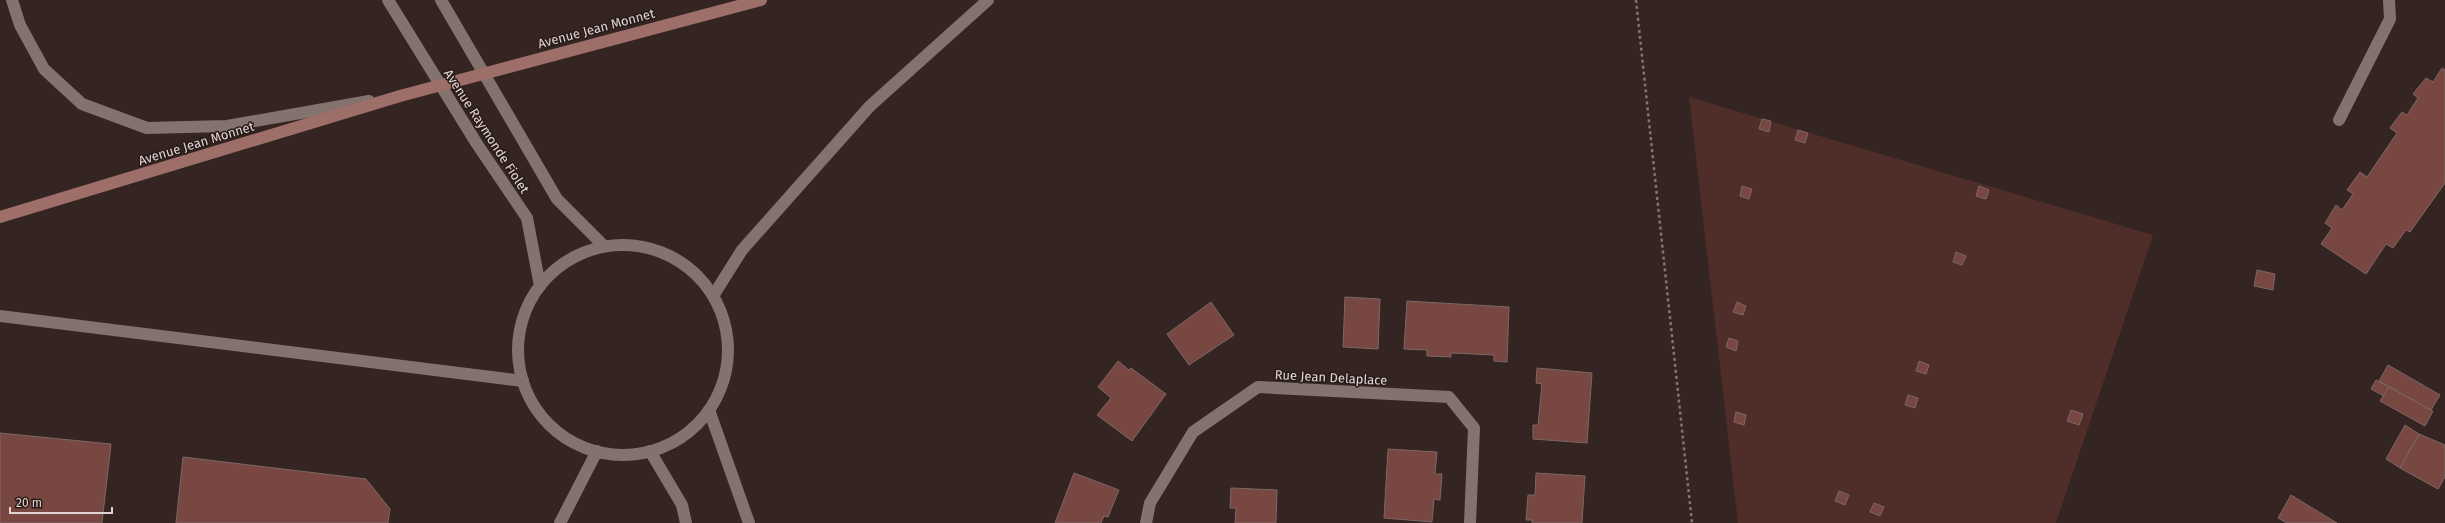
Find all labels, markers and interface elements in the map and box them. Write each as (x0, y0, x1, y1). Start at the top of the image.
street label: Avenue Jean Monnet (536, 6, 656, 51)
street label: Avenue Raymonde Fiolet (441, 66, 533, 196)
street label: Avenue Jean Monnet (136, 119, 256, 168)
street label: Rue Jean Delaplace (1274, 367, 1388, 388)
scale bar (10, 489, 112, 515)
text: 20 m (16, 496, 42, 510)

